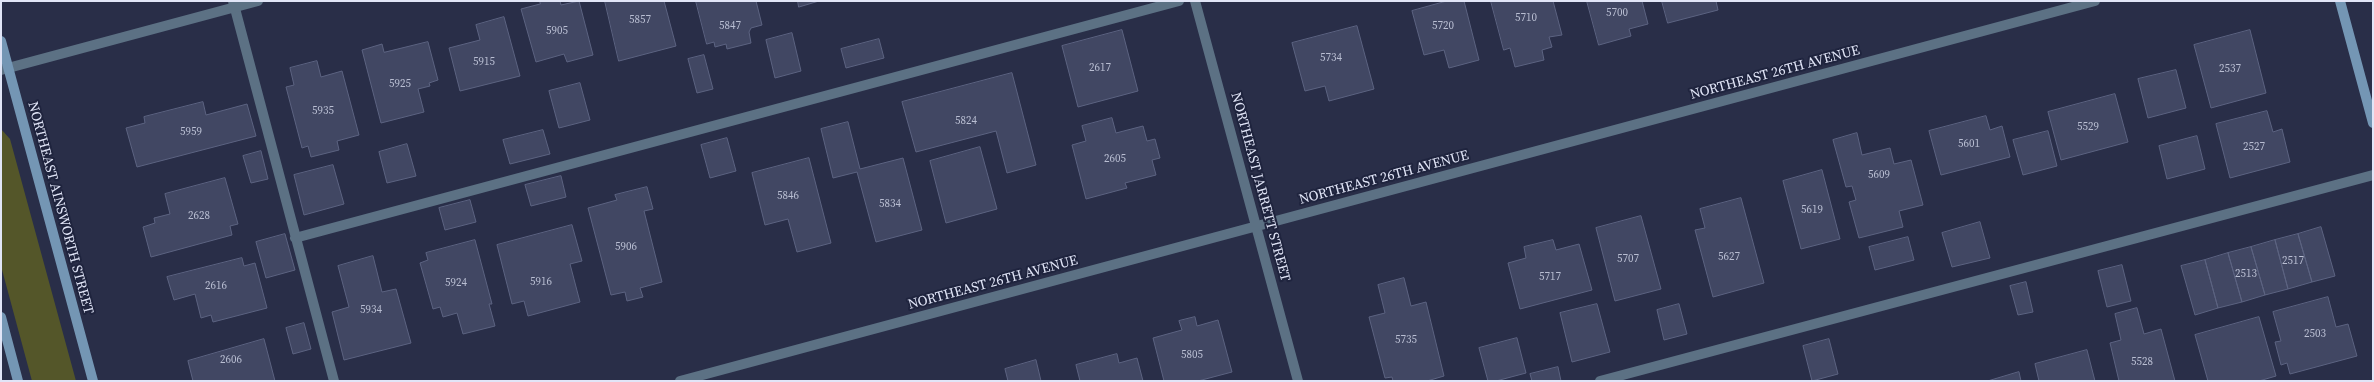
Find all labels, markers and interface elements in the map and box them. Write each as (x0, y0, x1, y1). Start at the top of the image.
house number: 5700 (1606, 6, 1628, 20)
house number: 5710 (1515, 11, 1537, 25)
house number: 5857 (629, 13, 651, 27)
house number: 5847 (719, 19, 741, 33)
house number: 5720 (1432, 19, 1454, 33)
house number: 5905 (546, 24, 568, 38)
street label: NORTHEAST 26TH AVENUE (1688, 42, 1862, 104)
house number: 5734 (1320, 51, 1342, 65)
house number: 5915 (473, 55, 495, 69)
house number: 2617 (1089, 61, 1111, 75)
house number: 2537 (2219, 62, 2241, 76)
house number: 5925 (389, 77, 411, 91)
street label: NORTHEAST JARRETT STREET (1227, 91, 1293, 283)
street label: NORTHEAST AINSWORTH STREET (24, 100, 96, 316)
house number: 5935 (312, 104, 334, 118)
house number: 5824 (955, 114, 977, 128)
house number: 5529 (2077, 120, 2099, 134)
house number: 5959 (180, 125, 202, 139)
house number: 5601 (1958, 137, 1980, 151)
house number: 2527 (2243, 140, 2265, 154)
street label: NORTHEAST 26TH AVENUE (1297, 147, 1471, 209)
house number: 2605 (1104, 152, 1126, 166)
house number: 5609 (1868, 168, 1890, 182)
house number: 5846 (777, 189, 799, 203)
house number: 5834 (879, 197, 901, 211)
house number: 5619 (1801, 203, 1823, 217)
house number: 2628 (188, 209, 210, 223)
house number: 5906 (615, 240, 637, 254)
house number: 5627 (1718, 250, 1740, 264)
street label: NORTHEAST 26TH AVENUE (906, 252, 1080, 314)
house number: 5707 (1617, 252, 1639, 266)
house number: 2517 (2282, 254, 2304, 268)
house number: 2513 (2235, 267, 2257, 281)
house number: 5717 (1539, 270, 1561, 284)
house number: 5916 (530, 275, 552, 289)
house number: 5924 (445, 276, 467, 290)
house number: 2616 (205, 279, 227, 293)
house number: 5934 (360, 303, 382, 317)
house number: 2503 (2304, 327, 2326, 341)
house number: 5735 (1395, 333, 1417, 347)
house number: 5805 (1181, 348, 1203, 362)
house number: 2606 (220, 353, 242, 367)
house number: 5528 (2131, 355, 2153, 369)

